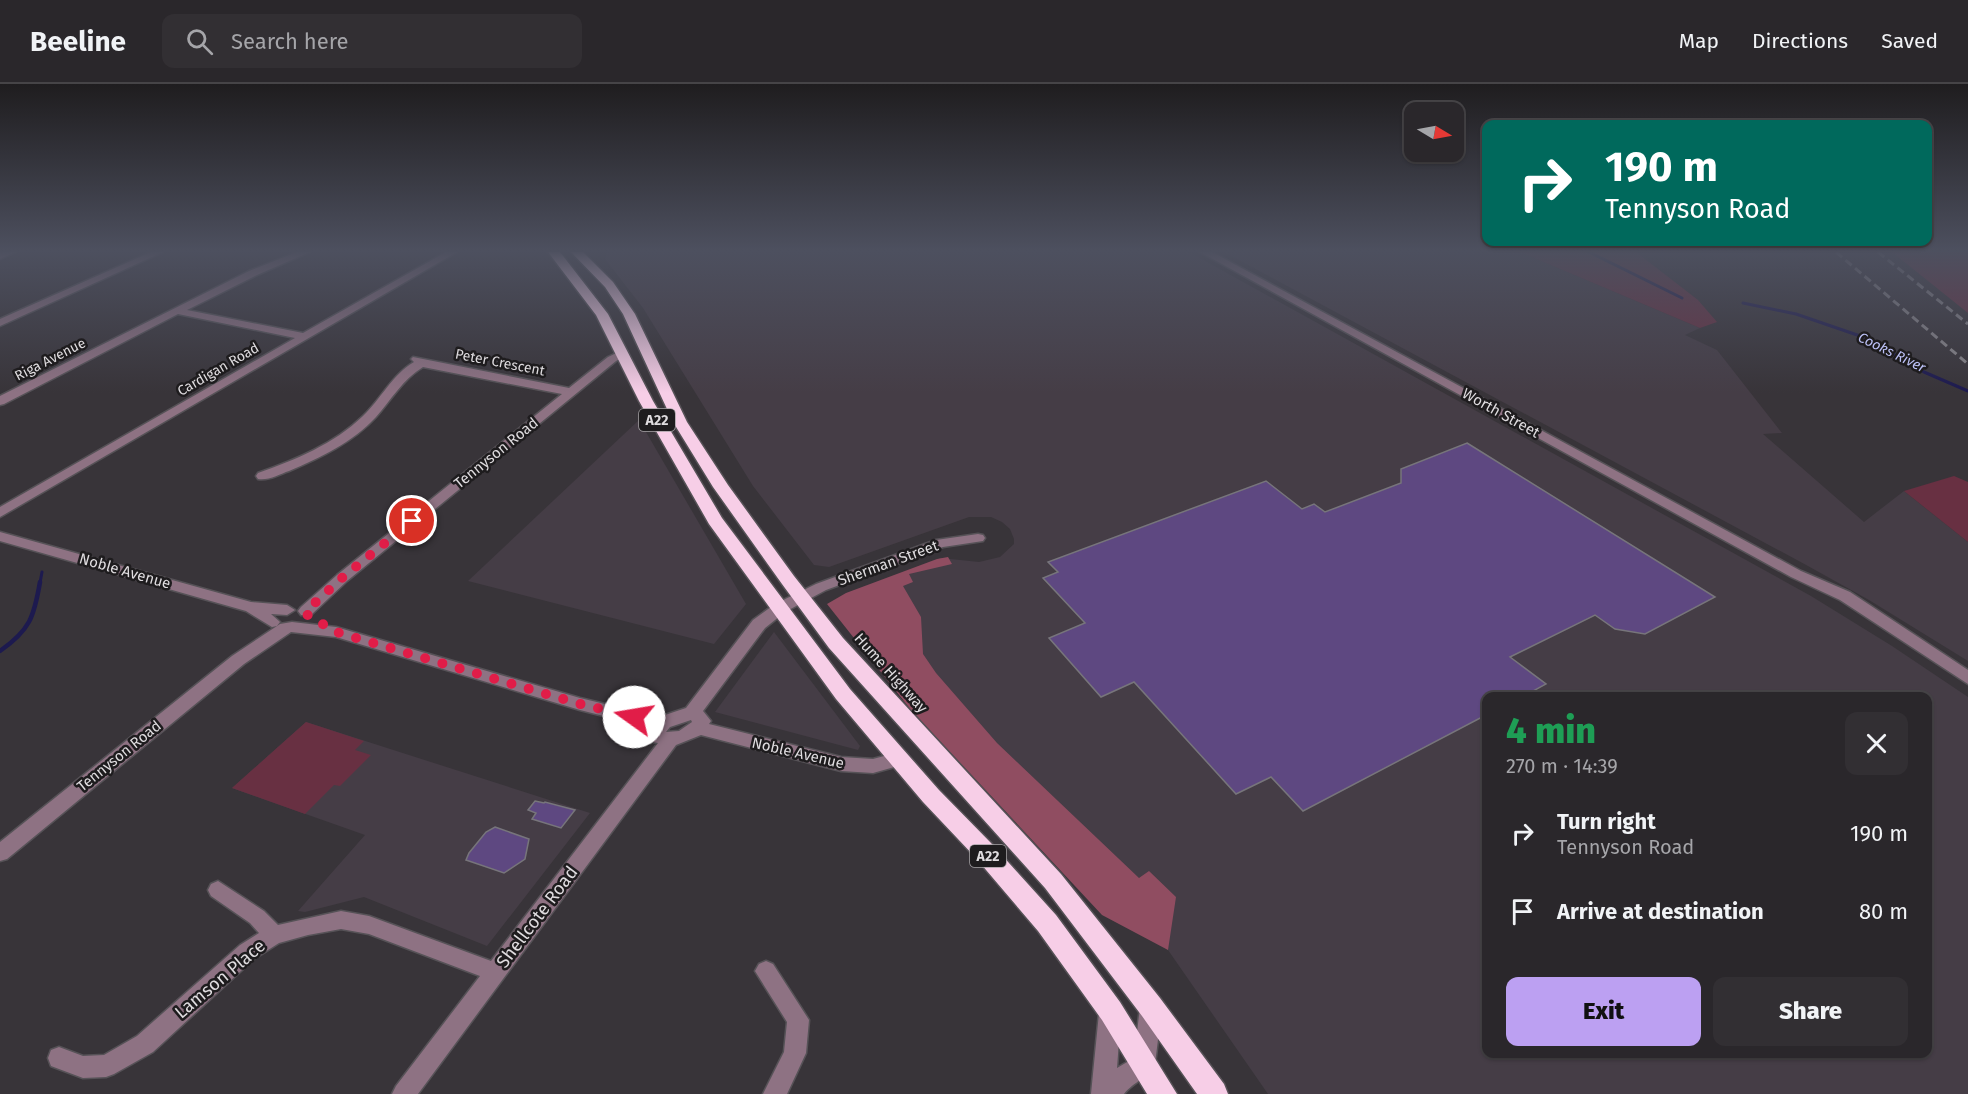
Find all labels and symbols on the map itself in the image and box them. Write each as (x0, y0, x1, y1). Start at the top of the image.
north arrow (1404, 102, 1464, 162)
water label: Cooks River (1855, 329, 1929, 376)
street label: Riga Avenue (12, 334, 88, 385)
street label: Cardigan Road (174, 339, 262, 400)
street label: Peter Crescent (454, 345, 547, 380)
street label: Worth Street (1459, 384, 1543, 442)
road number: A22 (639, 409, 675, 431)
street label: Tennyson Road (450, 414, 542, 492)
pin (386, 495, 437, 546)
street label: Sherman Street (835, 536, 941, 589)
street label: Noble Avenue (77, 549, 173, 593)
street label: Hume Highway (851, 630, 932, 717)
position arrow (602, 685, 666, 749)
street label: Tennyson Road (73, 717, 165, 795)
street label: Noble Avenue (750, 734, 846, 772)
road number: A22 (970, 845, 1006, 867)
street label: Shellcote Road (492, 862, 582, 972)
street label: Lamson Place (170, 935, 270, 1023)

